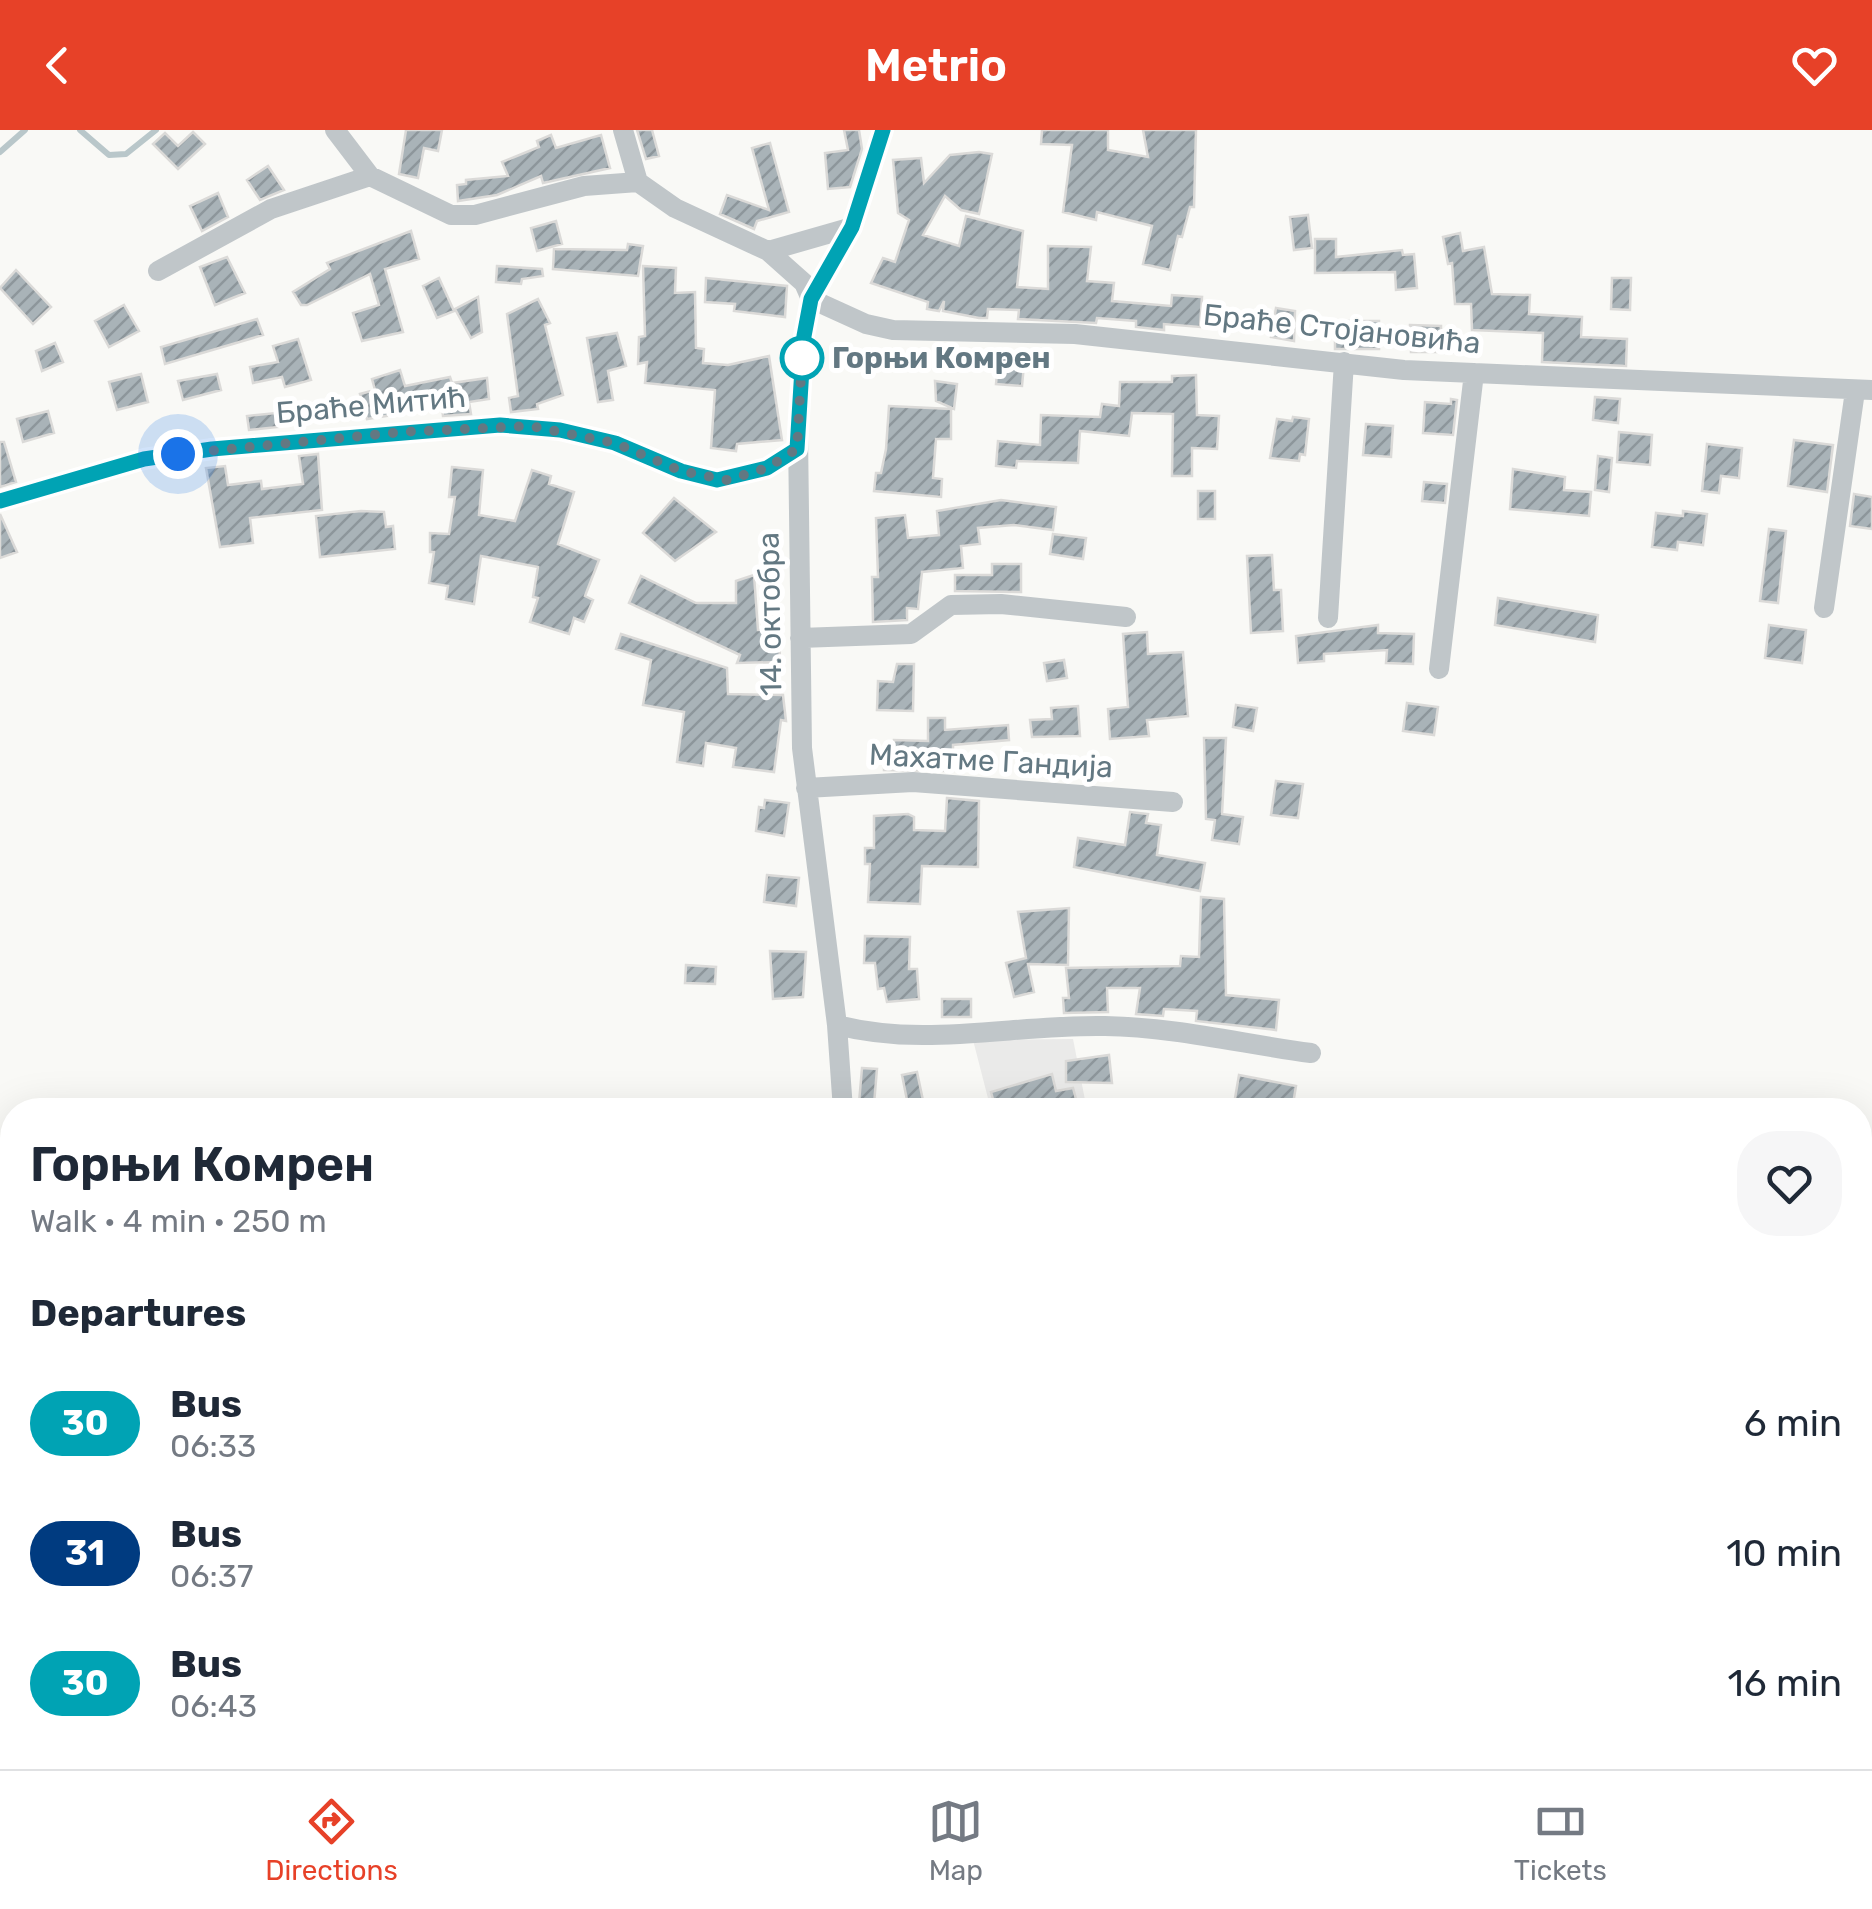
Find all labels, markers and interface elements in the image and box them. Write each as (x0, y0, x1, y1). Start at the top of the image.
icon: back (30, 38, 85, 93)
icon: heart (1787, 38, 1842, 93)
text: Metrio (865, 39, 1007, 92)
street label: Браће Стојановића (1202, 297, 1482, 361)
marker: Горњи Комрен (781, 337, 823, 379)
place label: Горњи Комрен (832, 340, 1051, 376)
street label: Браће Митић (275, 379, 467, 431)
your location (153, 429, 203, 479)
street label: 14. октобра (751, 532, 789, 696)
street label: Махатме Гандија (868, 737, 1114, 785)
button: heart (1737, 1131, 1842, 1236)
text: Горњи Комрен (30, 1136, 374, 1193)
text: Walk · 4 min · 250 m (30, 1202, 327, 1240)
text: Departures (30, 1290, 246, 1336)
text: Bus (170, 1381, 242, 1427)
text: 6 min (1744, 1400, 1842, 1446)
text: 30 (62, 1402, 108, 1444)
text: 06:33 (170, 1427, 256, 1465)
text: Bus (170, 1511, 242, 1557)
text: 10 min (1726, 1530, 1842, 1576)
text: 31 (65, 1532, 105, 1574)
text: 06:37 (170, 1557, 253, 1595)
text: Bus (170, 1641, 242, 1687)
text: 16 min (1728, 1660, 1842, 1706)
text: 30 (62, 1662, 108, 1704)
text: 06:43 (170, 1687, 257, 1725)
tab: Directions (265, 1794, 398, 1887)
tab: Map (928, 1794, 983, 1887)
tab: Tickets (1514, 1794, 1607, 1887)

